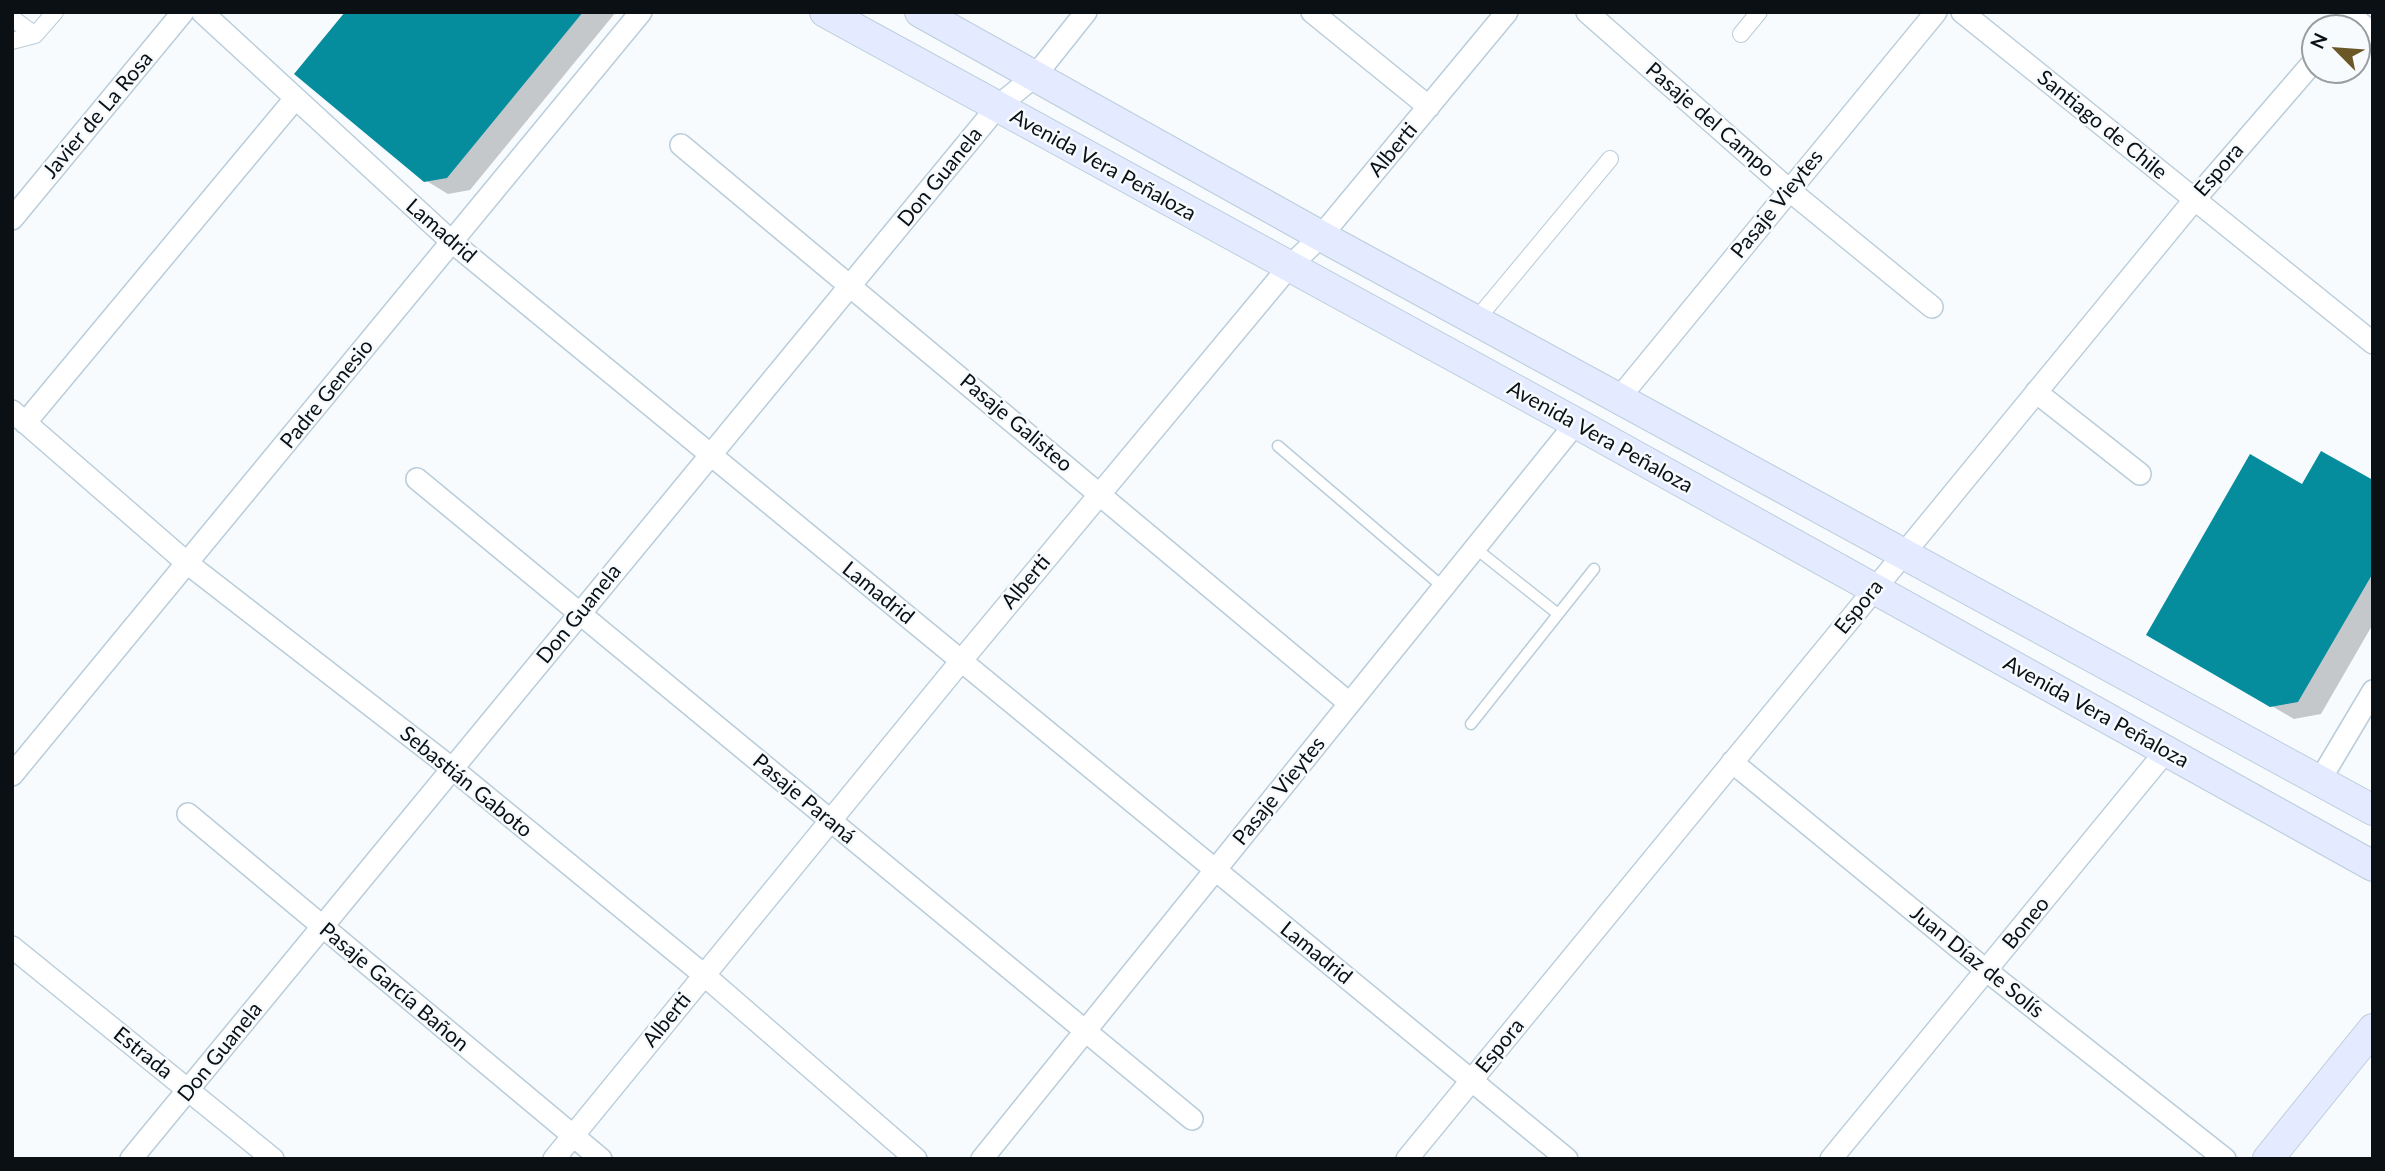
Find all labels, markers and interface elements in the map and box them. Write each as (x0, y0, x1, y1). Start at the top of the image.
north arrow (2301, 14, 2371, 84)
text: N (2305, 29, 2332, 52)
street label: Javier de La Rosa (38, 47, 158, 183)
street label: Pasaje del Campo (1640, 57, 1780, 183)
street label: Santiago de Chile (2032, 65, 2172, 185)
street label: Avenida Vera Peñaloza (1006, 104, 1200, 226)
street label: Alberti (1363, 118, 1423, 182)
street label: Don Guanela (892, 122, 988, 232)
street label: Espora (2189, 138, 2249, 202)
street label: Pasaje Vieytes (1726, 145, 1828, 263)
street label: Lamadrid (401, 194, 481, 268)
street label: Padre Genesio (275, 334, 379, 454)
street label: Pasaje Galisteo (955, 369, 1077, 477)
street label: Avenida Vera Peñaloza (1503, 376, 1697, 498)
street label: Alberti (996, 550, 1056, 614)
street label: Lamadrid (837, 556, 919, 630)
street label: Don Guanela (531, 559, 627, 669)
street label: Espora (1829, 575, 1889, 639)
street label: Avenida Vera Peñaloza (1999, 651, 2193, 773)
street label: Sebastián Gaboto (395, 721, 537, 843)
street label: Pasaje Vieytes (1228, 732, 1330, 850)
street label: Pasaje Paraná (747, 749, 861, 849)
street label: Boneo (1997, 892, 2055, 954)
street label: Juan Díaz de Solís (1905, 900, 2049, 1024)
street label: Lamadrid (1275, 916, 1357, 990)
street label: Pasaje García Bañon (314, 917, 474, 1057)
street label: Alberti (638, 988, 696, 1052)
street label: Don Guanela (172, 997, 268, 1107)
street label: Espora (1470, 1014, 1530, 1078)
street label: Estrada (108, 1022, 178, 1084)

